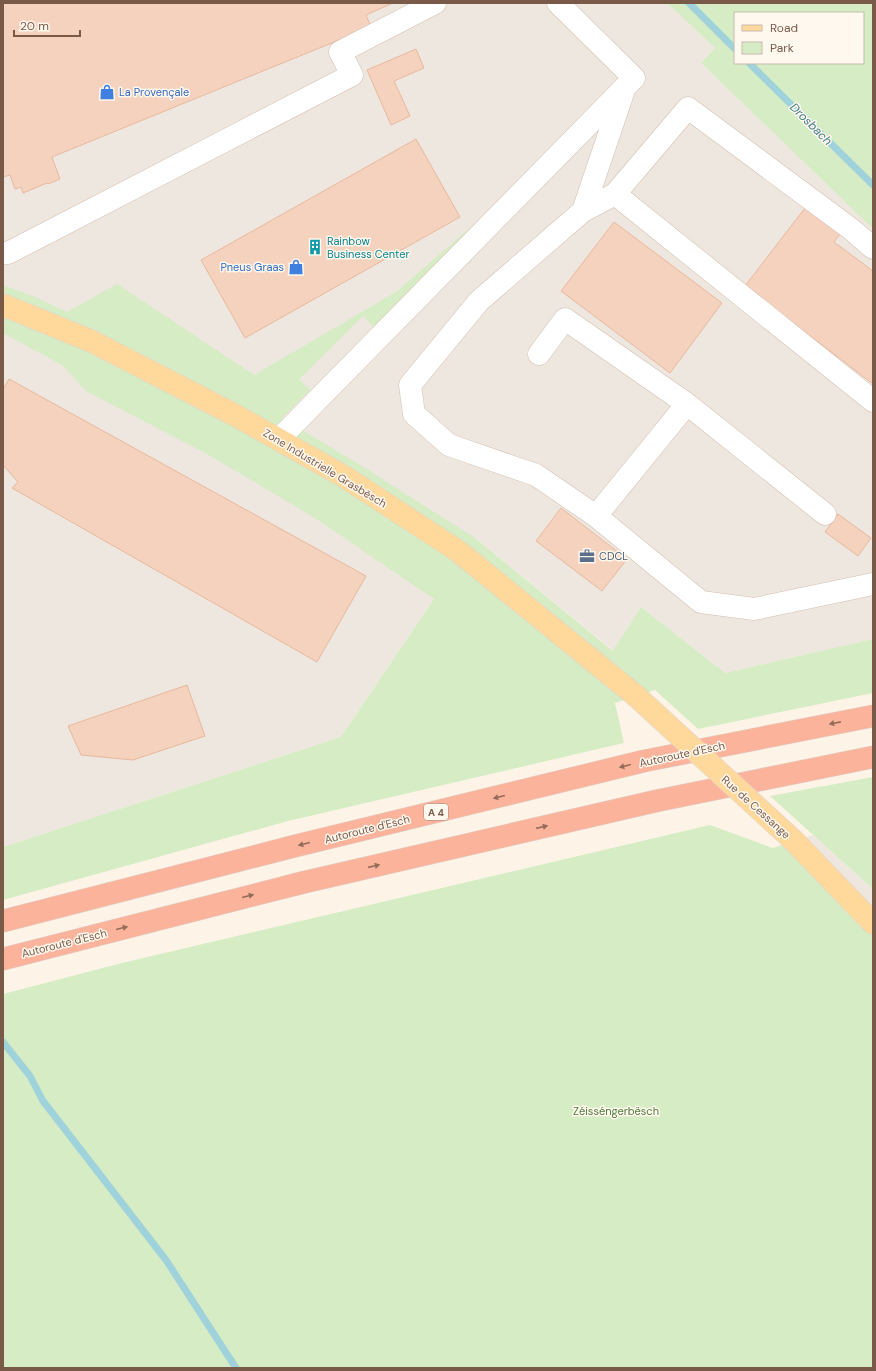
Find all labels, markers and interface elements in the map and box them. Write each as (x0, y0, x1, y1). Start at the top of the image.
scale bar (14, 12, 80, 38)
legend (734, 12, 864, 64)
text: 20 m (20, 18, 49, 34)
text: Road (770, 20, 798, 36)
text: Park (770, 40, 794, 56)
shop icon: La Provençale (98, 83, 116, 101)
place label: La Provençale (119, 85, 189, 99)
water label: Drosbach (786, 99, 836, 149)
place label: Rainbow Business Center (327, 234, 410, 261)
building icon: Rainbow Business Center (306, 238, 324, 256)
shop icon: Pneus Graas (287, 258, 305, 276)
place label: Pneus Graas (220, 260, 284, 274)
street label: Zone Industrielle Grasbësch (261, 425, 389, 511)
office icon: CDCL (578, 547, 596, 565)
place label: CDCL (599, 549, 628, 563)
one-way arrow (829, 721, 841, 727)
street label: Autoroute d'Esch (638, 738, 726, 770)
one-way arrow (619, 763, 631, 769)
street label: Rue de Cessange (719, 772, 793, 842)
one-way arrow (493, 794, 505, 800)
road number: A 4 (424, 804, 448, 820)
street label: Autoroute d'Esch (323, 812, 411, 846)
one-way arrow (536, 824, 548, 830)
one-way arrow (298, 841, 310, 847)
one-way arrow (368, 862, 381, 868)
one-way arrow (242, 893, 254, 899)
one-way arrow (116, 925, 128, 931)
street label: Autoroute d'Esch (20, 926, 108, 960)
park label: Zéisséngerbësch (573, 1104, 659, 1118)

